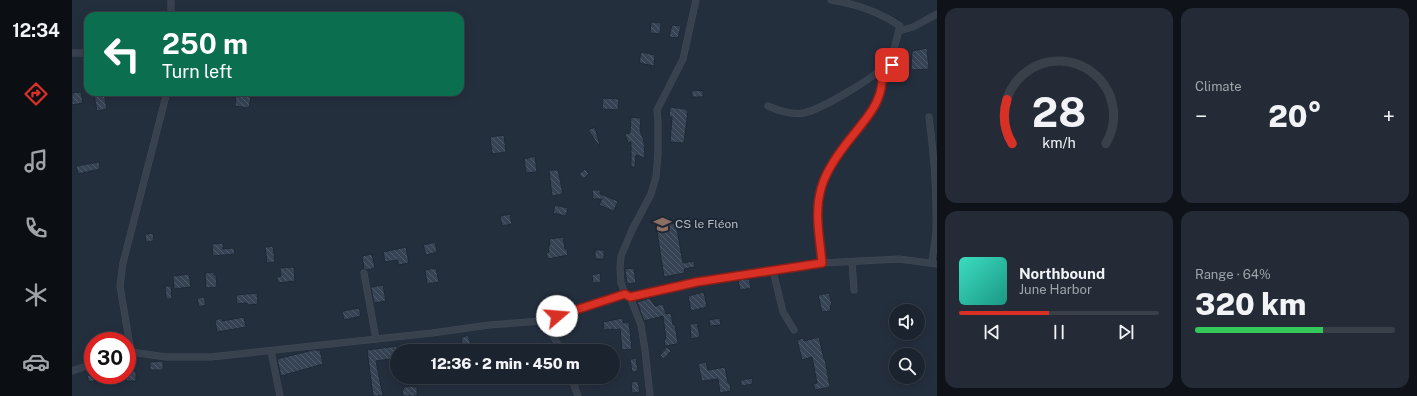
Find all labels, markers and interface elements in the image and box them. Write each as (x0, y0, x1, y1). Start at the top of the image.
text: 12:34 (12, 20, 60, 41)
text: 250 m (162, 27, 248, 60)
icon: left (96, 28, 148, 80)
pin (875, 48, 909, 82)
icon: arrive (881, 54, 903, 76)
text: Turn left (162, 61, 232, 82)
text: Climate (1195, 79, 1242, 94)
icon: directions (22, 80, 50, 108)
text: 28 (1032, 86, 1086, 135)
text: 20° (1268, 98, 1322, 134)
text: − (1195, 103, 1207, 129)
text: + (1383, 103, 1395, 129)
text: km/h (1042, 133, 1076, 150)
icon: music (22, 147, 50, 175)
icon: phone (22, 214, 50, 242)
school or university icon: CS le Fléon (652, 214, 672, 234)
place label: CS le Fléon (675, 217, 738, 231)
text: Northbound (1019, 265, 1105, 282)
text: Range · 64% (1195, 267, 1271, 282)
icon: climate (22, 281, 50, 309)
text: June Harbor (1019, 282, 1092, 297)
text: 320 km (1195, 286, 1306, 322)
position arrow (536, 295, 578, 337)
map controls (889, 304, 925, 384)
button: sound (889, 304, 925, 340)
icon: previous (981, 321, 1003, 343)
icon: pause (1048, 321, 1070, 343)
icon: next (1115, 321, 1137, 343)
speed limit sign: 30 (84, 332, 136, 384)
icon: car (22, 348, 50, 376)
button: search (889, 348, 925, 384)
text: 12:36 · 2 min · 450 m (430, 355, 580, 372)

